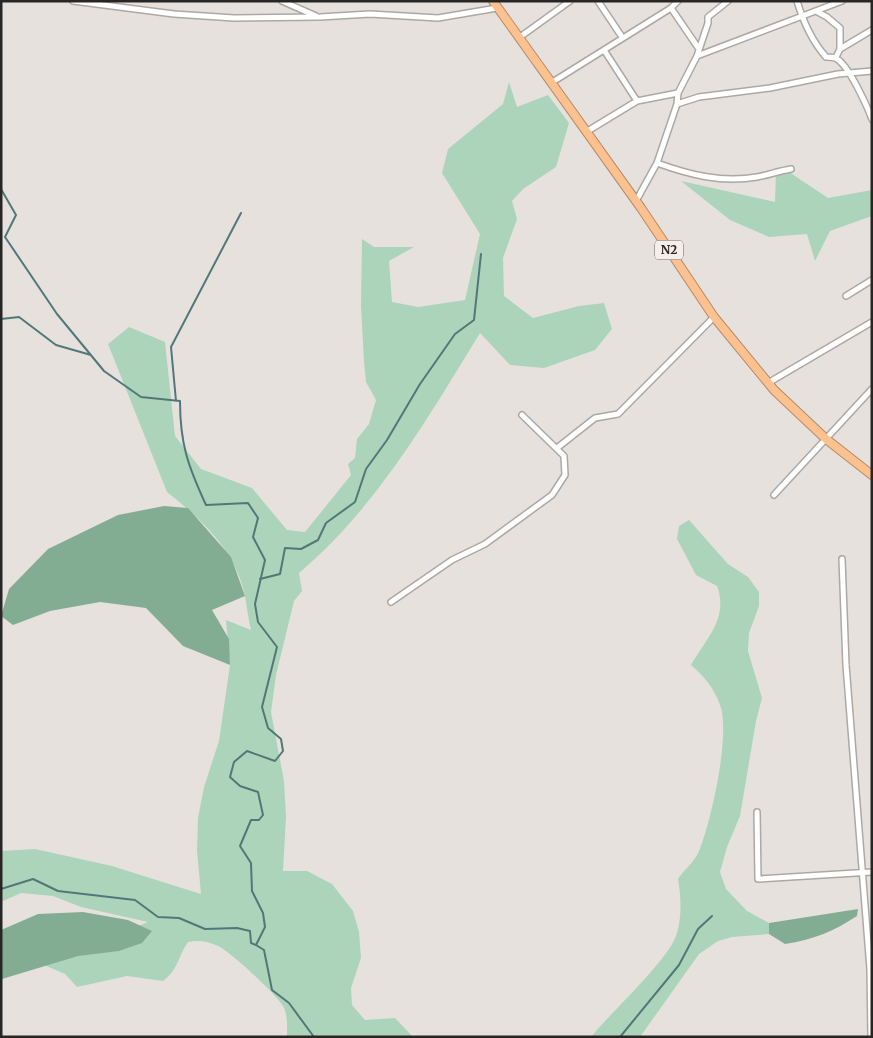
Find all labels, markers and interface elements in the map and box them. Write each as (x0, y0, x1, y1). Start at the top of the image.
road number: N2 (655, 240, 683, 260)

